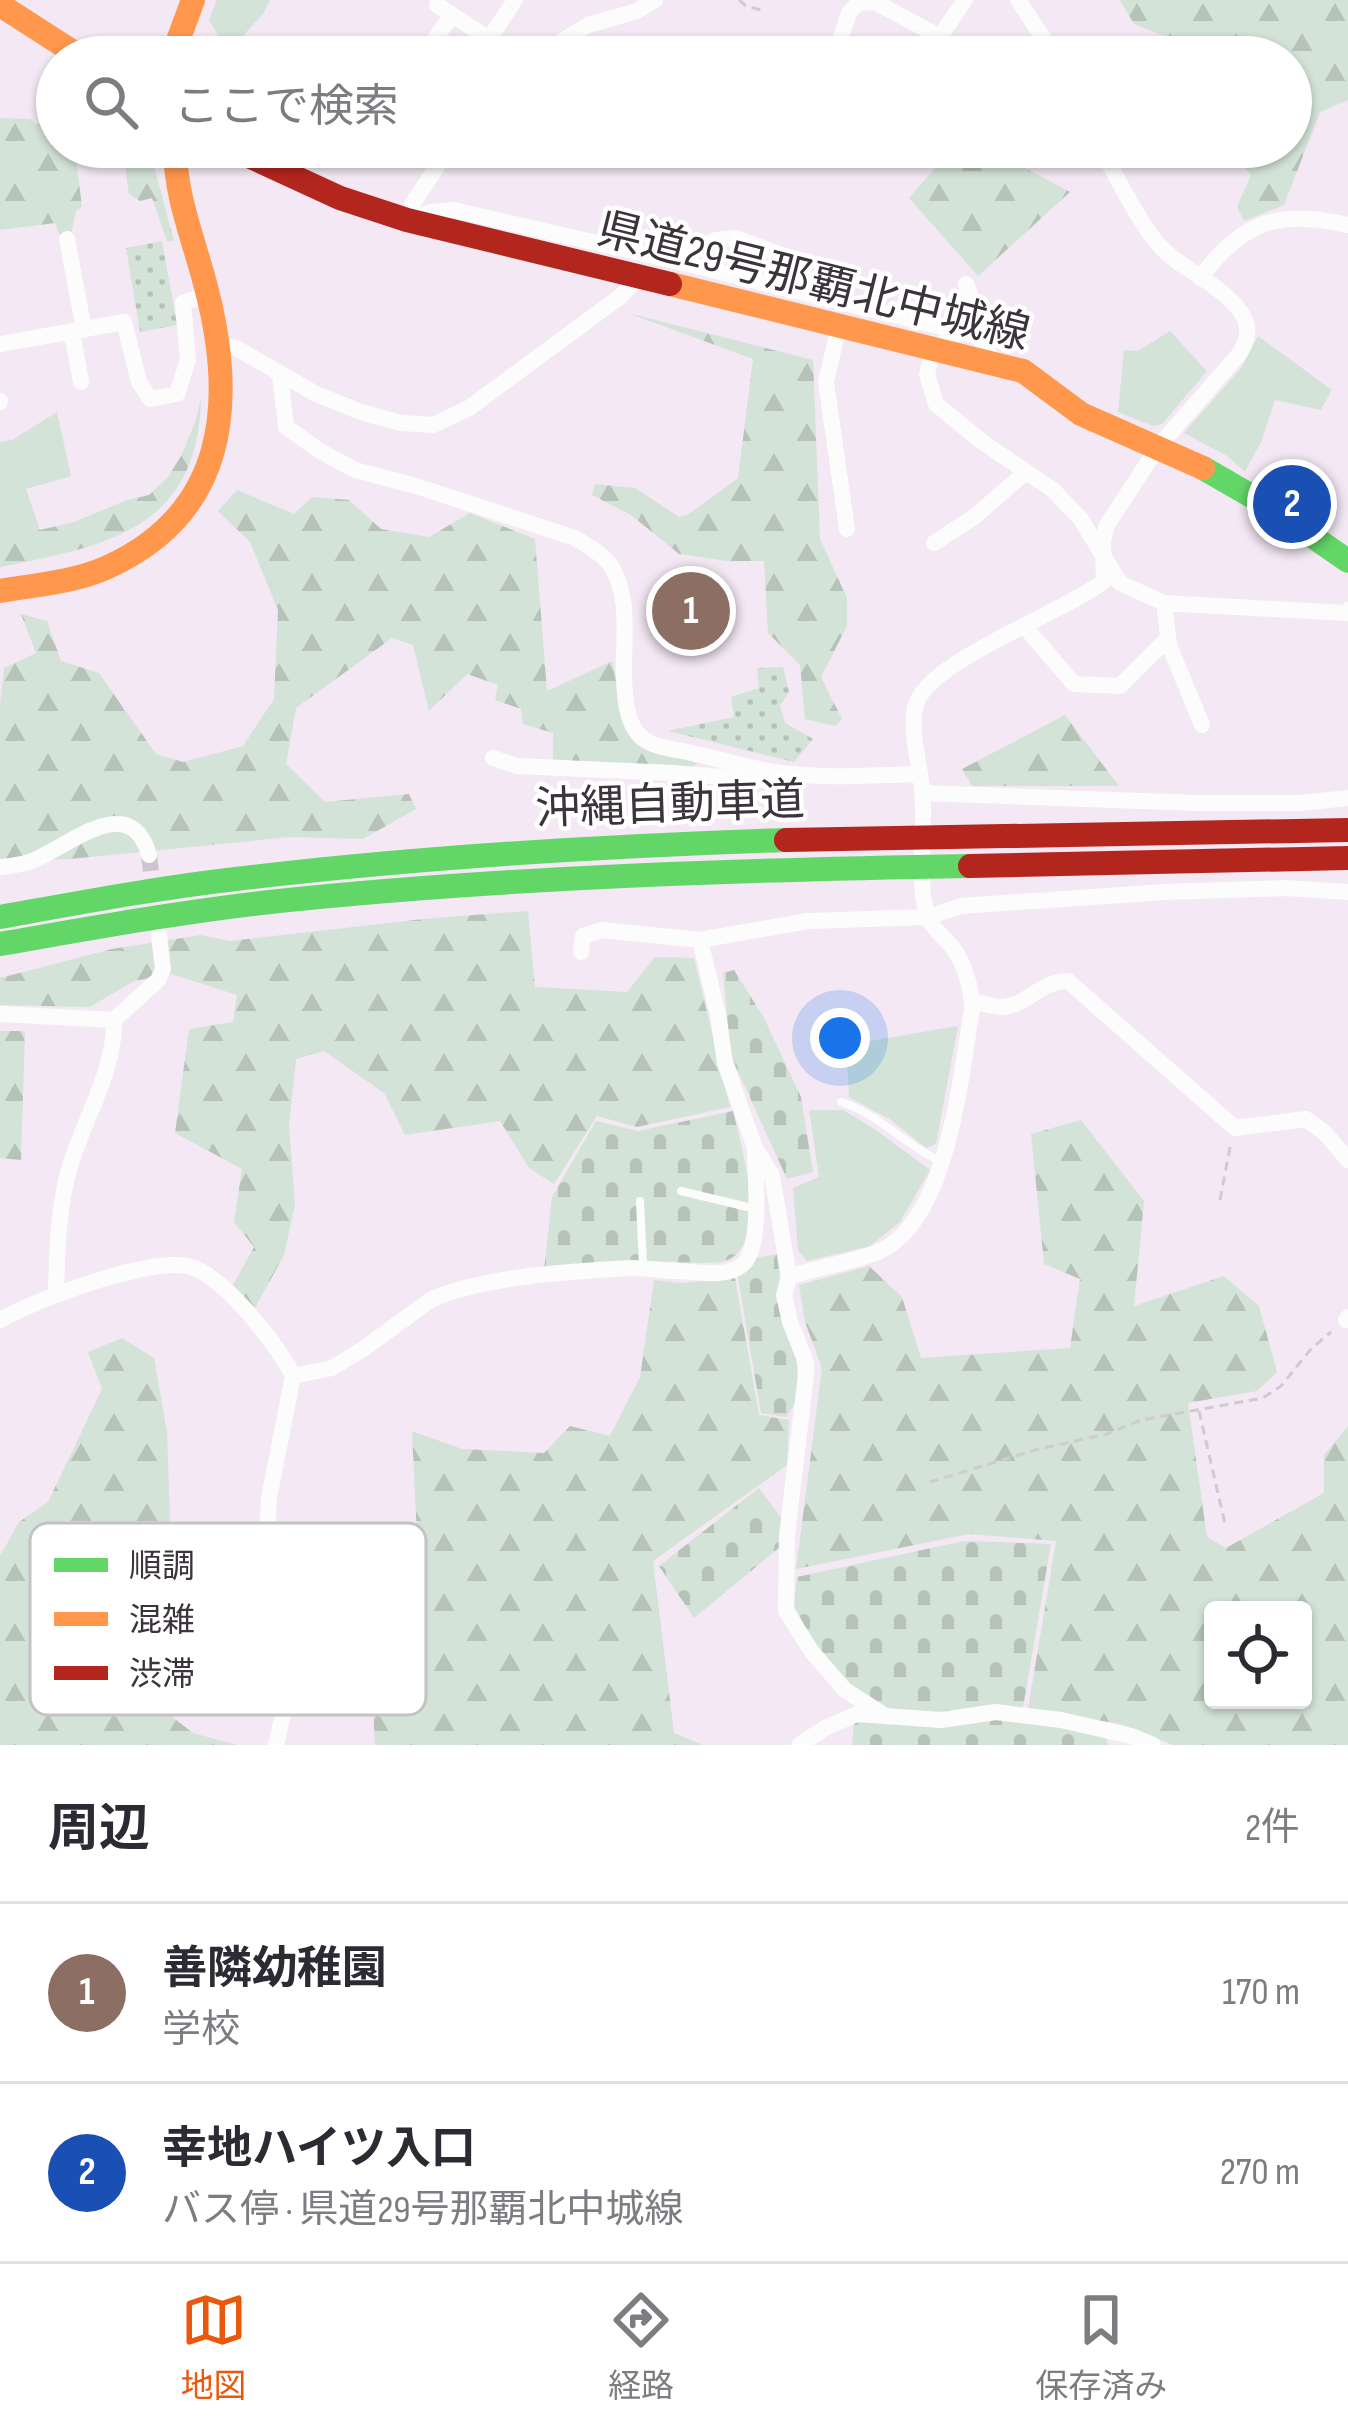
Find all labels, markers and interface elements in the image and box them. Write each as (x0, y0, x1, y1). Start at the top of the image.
search box (36, 36, 1312, 168)
icon: search (78, 69, 144, 135)
text: ここで検索 (174, 80, 399, 135)
street label: 県道29号那覇北中城線 (592, 202, 1035, 363)
pin: 2 (1253, 459, 1331, 549)
pin: 1 (652, 566, 730, 656)
street label: 沖縄自動車道 (534, 773, 806, 838)
your location (810, 1008, 870, 1068)
legend (30, 1523, 426, 1715)
text: 順調 (129, 1547, 195, 1587)
text: 混雑 (129, 1601, 195, 1641)
map controls (1204, 1601, 1312, 1709)
button: locate (1204, 1601, 1312, 1709)
text: 渋滞 (129, 1655, 195, 1695)
text: 周辺 (48, 1799, 150, 1860)
text: 2件 (1245, 1805, 1300, 1852)
text: 善隣幼稚園 (162, 1942, 387, 1997)
text: 1 (79, 1969, 95, 2016)
text: 170 m (1222, 1969, 1300, 2016)
text: 学校 (162, 2007, 240, 2054)
text: 幸地ハイツ入口 (162, 2122, 476, 2177)
text: 2 (78, 2149, 96, 2196)
text: 270 m (1220, 2149, 1300, 2196)
text: バス停 · 県道29号那覇北中城線 (162, 2187, 684, 2234)
tab: 地図 (181, 2287, 247, 2407)
tab: 経路 (608, 2287, 674, 2407)
tab: 保存済み (1035, 2287, 1167, 2407)

